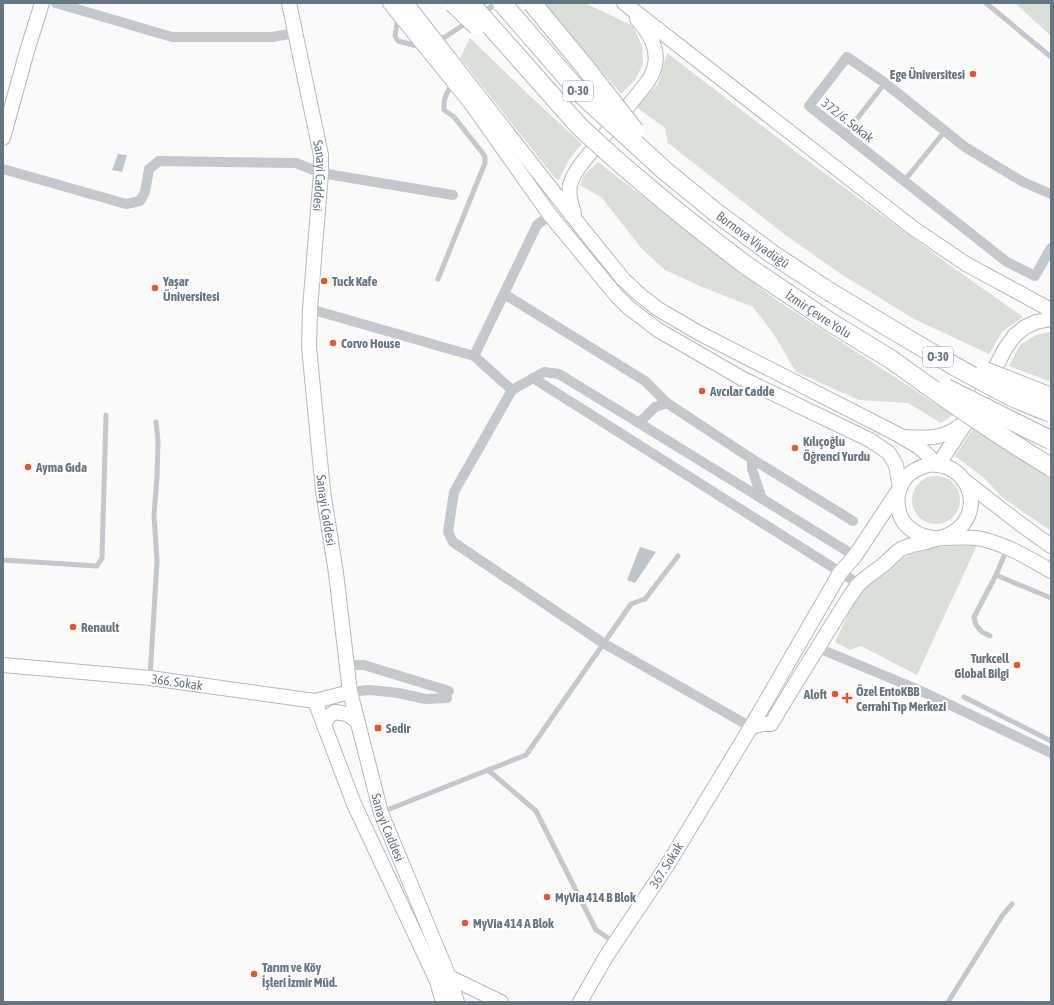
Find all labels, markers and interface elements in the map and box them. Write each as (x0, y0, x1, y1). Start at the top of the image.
place label: Ege Üniversitesi (890, 67, 965, 82)
marker: Ege Üniversitesi (968, 69, 978, 79)
road number: O-30 (563, 81, 593, 101)
street label: 372/6. Sokak (819, 95, 877, 146)
street label: Sanayi Caddesi (310, 139, 328, 212)
street label: Bornova Viyadüğü (713, 208, 792, 271)
place label: Yaşar Üniversitesi (162, 274, 220, 304)
place label: Tuck Kafe (332, 274, 377, 289)
marker: Tuck Kafe (319, 276, 329, 286)
marker: Yaşar Üniversitesi (150, 283, 160, 293)
street label: İzmir Çevre Yolu (783, 287, 854, 341)
place label: Corvo House (341, 336, 400, 351)
marker: Corvo House (328, 338, 338, 348)
road number: O-30 (923, 347, 953, 367)
place label: Avcılar Cadde (709, 384, 775, 399)
marker: Avcılar Cadde (697, 386, 707, 396)
place label: Kılıçoğlu Öğrenci Yurdu (803, 434, 870, 464)
marker: Kılıçoğlu Öğrenci Yurdu (790, 443, 800, 453)
place label: Ayma Gıda (35, 460, 87, 475)
marker: Ayma Gıda (23, 462, 33, 472)
street label: Sanayi Caddesi (313, 474, 339, 547)
place label: Renault (81, 620, 119, 635)
marker: Renault (68, 622, 78, 632)
place label: Turkcell Global Bilgi (954, 651, 1010, 681)
marker: Turkcell Global Bilgi (1012, 660, 1022, 670)
street label: 366. Sokak (151, 671, 204, 693)
place label: Özel EntoKBB Cerrahi Tıp Merkezi (856, 684, 946, 714)
place label: Aloft (803, 687, 827, 702)
marker: Aloft (830, 689, 840, 699)
marker: Özel EntoKBB Cerrahi Tıp Merkezi (841, 692, 853, 704)
place label: Sedir (386, 721, 411, 736)
marker: Sedir (373, 723, 383, 733)
street label: Sanayi Caddesi (368, 792, 407, 864)
street label: 367. Sokak (646, 839, 687, 891)
place label: MyVia 414 B Blok (555, 890, 636, 905)
marker: MyVia 414 B Blok (542, 892, 552, 902)
place label: MyVia 414 A Blok (473, 916, 554, 931)
marker: MyVia 414 A Blok (460, 918, 470, 928)
place label: Tarım ve Köy İşleri İzmir Müd. (262, 960, 338, 990)
marker: Tarım ve Köy İşleri İzmir Müd. (249, 969, 259, 979)

